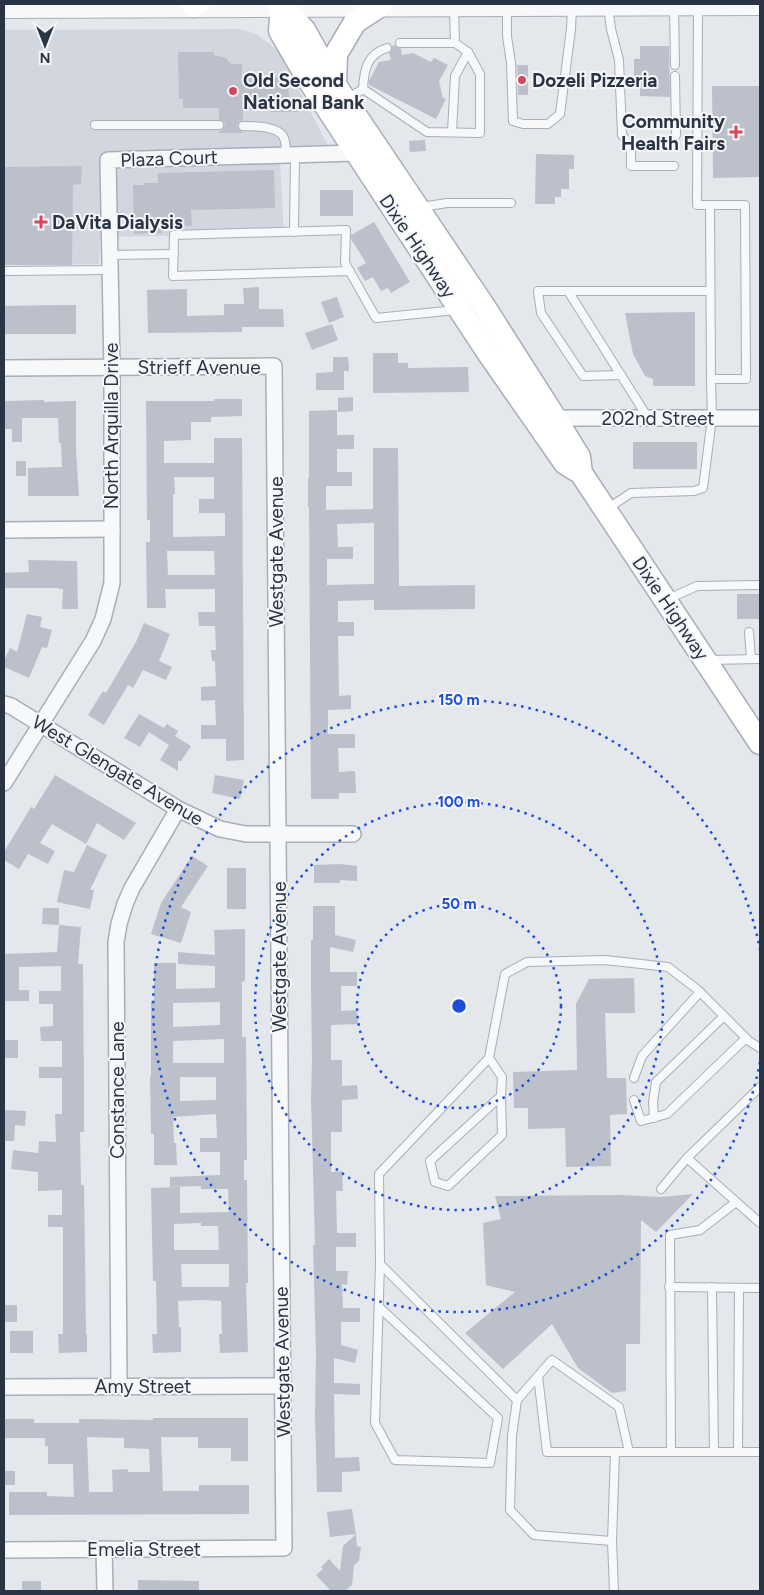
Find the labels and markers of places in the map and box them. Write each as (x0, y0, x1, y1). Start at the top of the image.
place label: Old Second National Bank (243, 69, 365, 114)
place label: Dozeli Pizzeria (532, 69, 658, 92)
marker: Dozeli Pizzeria (516, 74, 528, 86)
marker: Old Second National Bank (227, 85, 239, 97)
place label: Community Health Fairs (621, 110, 725, 155)
marker: Community Health Fairs (729, 125, 743, 139)
place label: DaVita Dialysis (52, 211, 183, 234)
marker: DaVita Dialysis (34, 215, 48, 229)
centre of rings (450, 997, 468, 1015)

